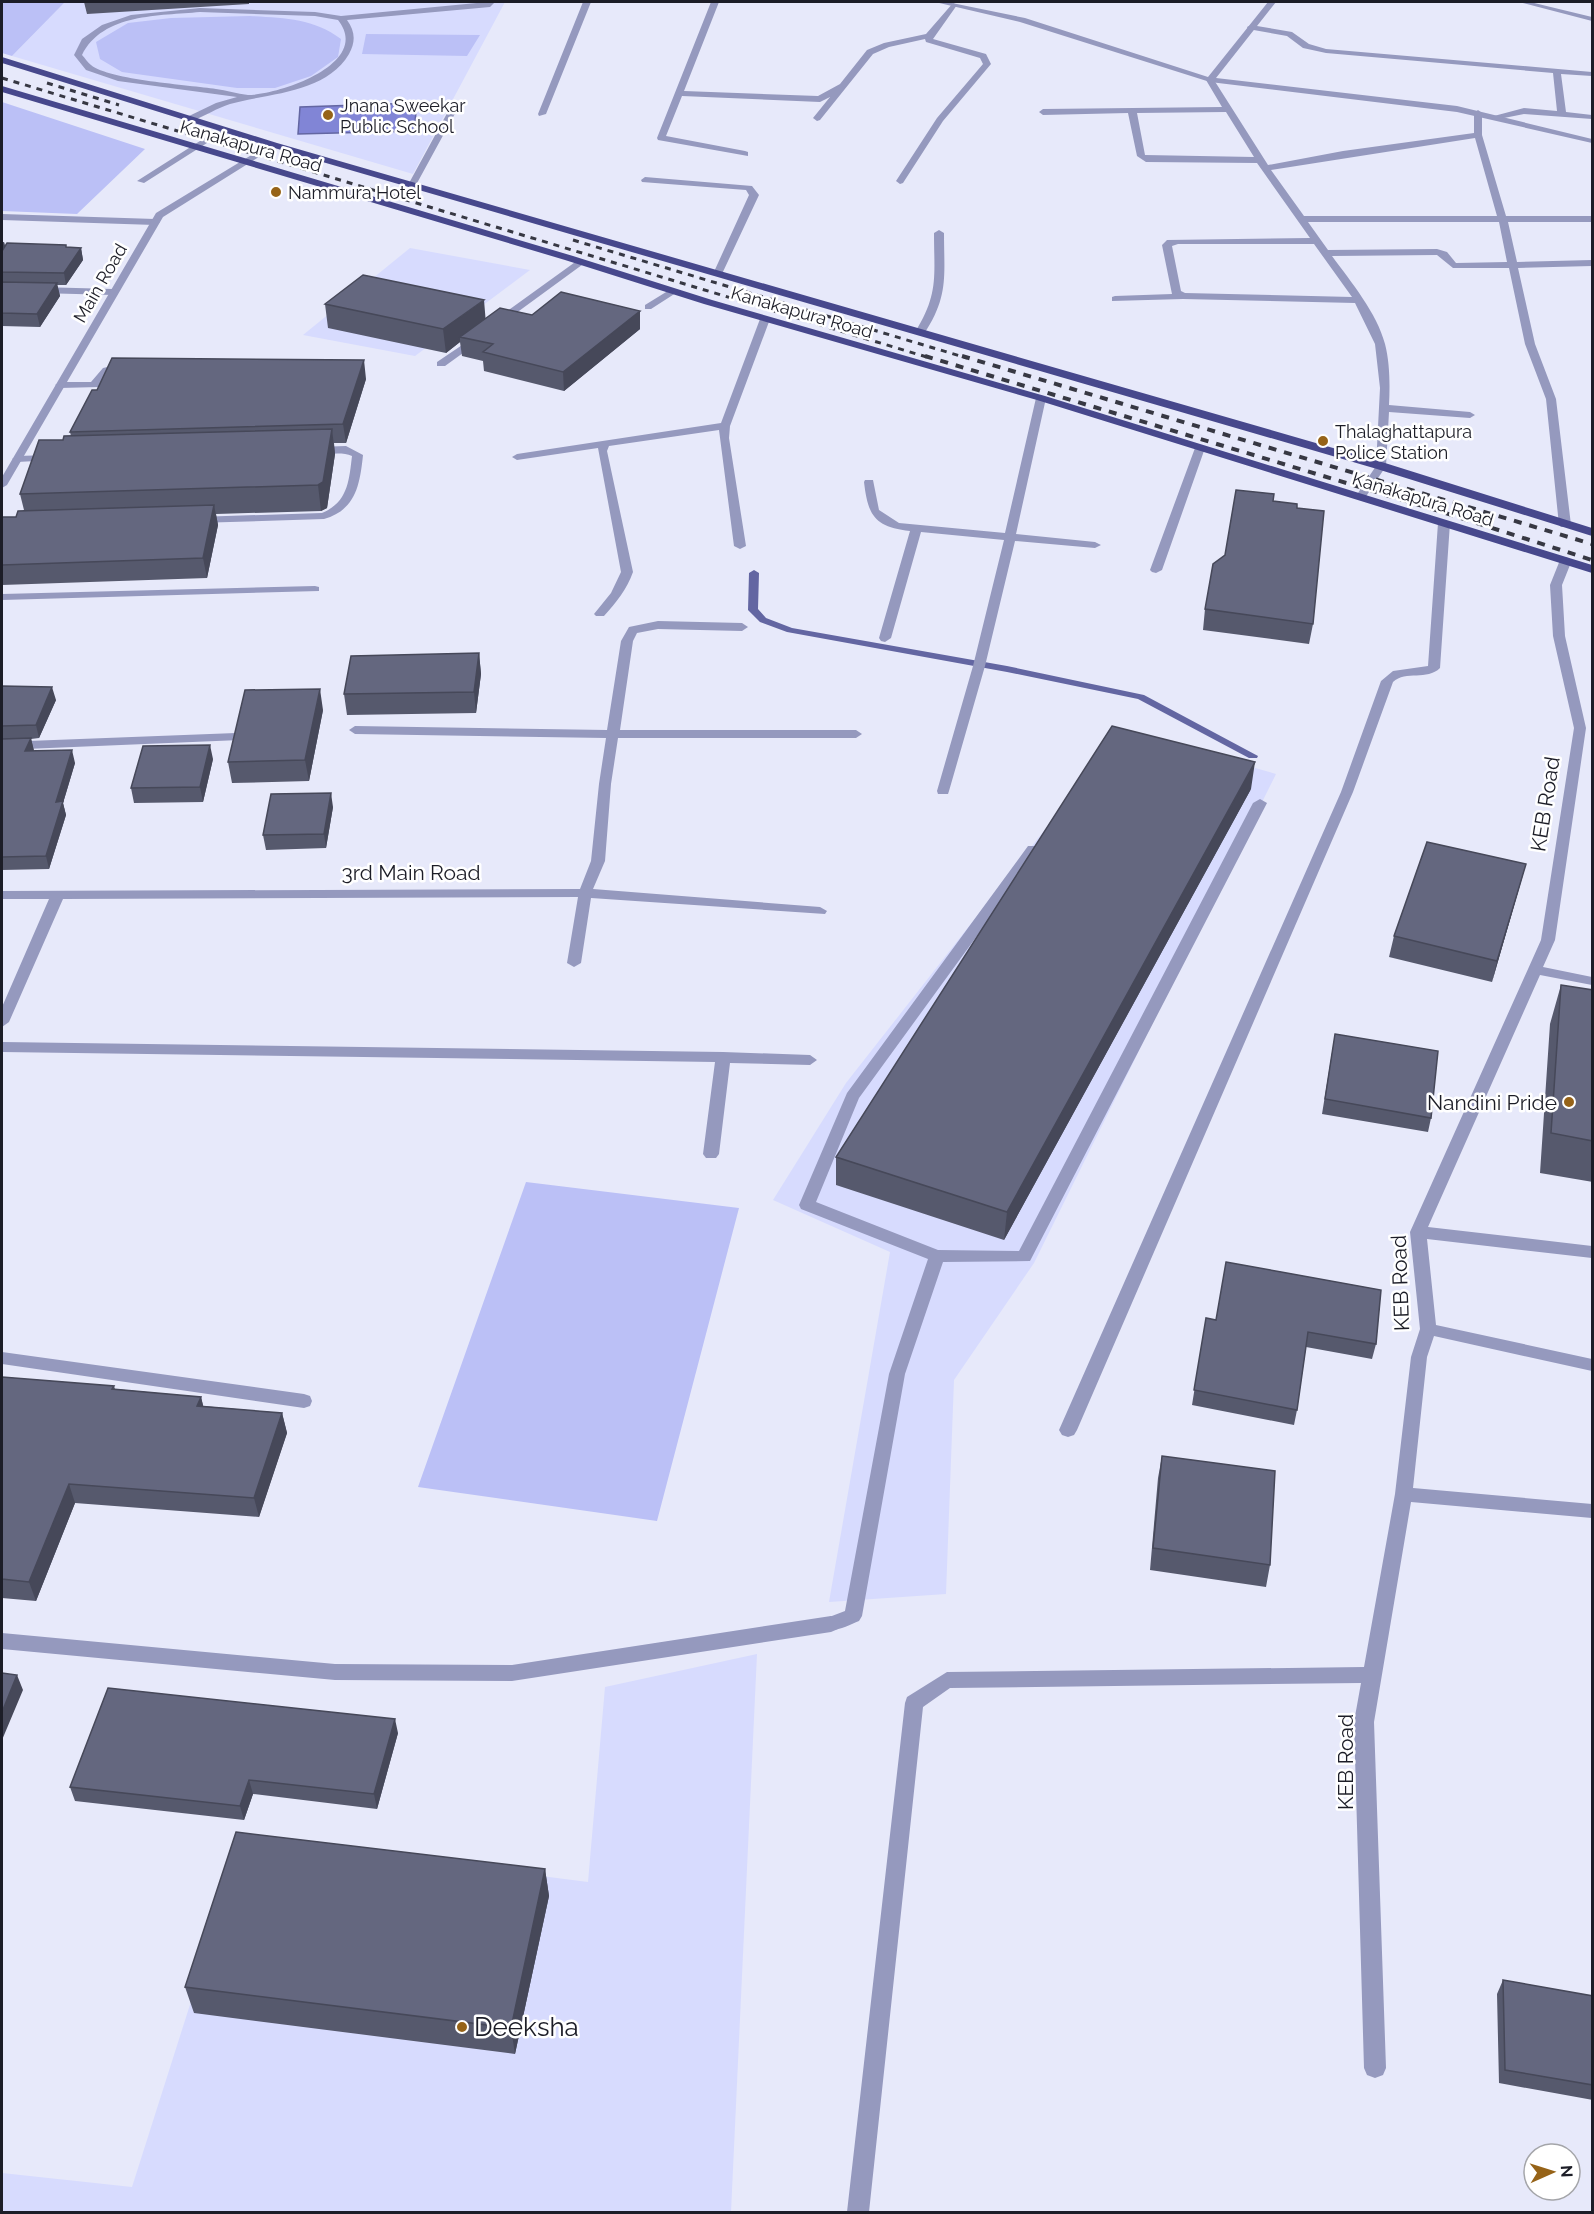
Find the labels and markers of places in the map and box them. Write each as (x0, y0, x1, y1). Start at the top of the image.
place label: Jnana Sweekar Public School (340, 95, 466, 137)
marker: Jnana Sweekar Public School (321, 108, 335, 122)
place label: Nammura Hotel (288, 182, 421, 203)
marker: Nammura Hotel (269, 185, 283, 199)
place label: Thalaghattapura Police Station (1335, 421, 1472, 463)
marker: Thalaghattapura Police Station (1316, 434, 1330, 448)
place label: Nandini Pride (1427, 1090, 1557, 1115)
marker: Nandini Pride (1562, 1095, 1576, 1109)
place label: Deeksha (474, 2012, 579, 2042)
marker: Deeksha (455, 2020, 469, 2034)

